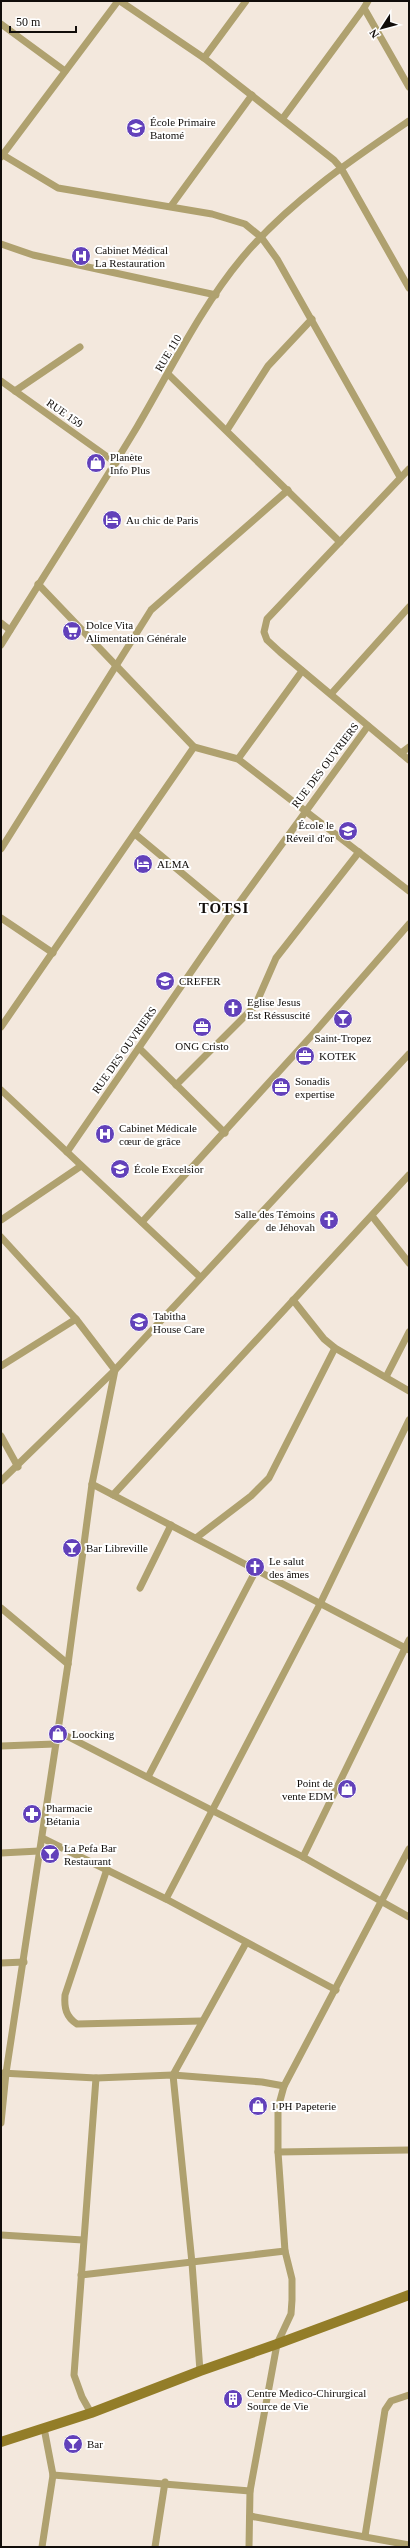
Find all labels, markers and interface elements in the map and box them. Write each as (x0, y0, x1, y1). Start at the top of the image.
scale bar (10, 8, 76, 34)
north arrow (362, 8, 402, 48)
text: 50 m (16, 15, 41, 29)
text: N (367, 27, 381, 41)
place label: École Primaire Batomé (150, 116, 216, 141)
school or university icon: École Primaire Batomé (125, 117, 147, 139)
place label: Cabinet Médical La Restauration (95, 244, 168, 269)
hospital icon: Cabinet Médical La Restauration (70, 245, 92, 267)
street label: RUE 110 (152, 332, 184, 374)
street label: RUE 159 (45, 396, 86, 430)
place label: Planète Info Plus (110, 451, 150, 476)
shop icon: Planète Info Plus (85, 452, 107, 474)
hotel icon: Au chic de Paris (101, 509, 123, 531)
place label: Au chic de Paris (126, 514, 198, 526)
place label: Dolce Vita Alimentation Générale (86, 619, 187, 644)
supermarket icon: Dolce Vita Alimentation Générale (61, 620, 83, 642)
street label: RUE DES OUVRIERS (289, 720, 361, 810)
place label: École le Réveil d'or (286, 819, 334, 844)
school or university icon: École le Réveil d'or (337, 820, 359, 842)
hotel icon: ALMA (132, 853, 154, 875)
place label: ALMA (157, 858, 189, 870)
district label: TOTSI (199, 900, 249, 916)
school or university icon: CREFER (154, 970, 176, 992)
place label: CREFER (179, 975, 221, 987)
place label: Eglise Jesus Est Réssuscité (247, 996, 310, 1021)
church icon: Eglise Jesus Est Réssuscité (222, 997, 244, 1019)
street label: RUE DES OUVRIERS (89, 1004, 159, 1096)
bar icon: Saint-Tropez (332, 1008, 354, 1030)
office icon: ONG Cristo (191, 1016, 213, 1038)
place label: Saint-Tropez (314, 1032, 372, 1044)
place label: ONG Cristo (175, 1040, 229, 1052)
office icon: KOTEK (294, 1045, 316, 1067)
place label: KOTEK (319, 1050, 356, 1062)
place label: Sonadis expertise (295, 1075, 335, 1100)
office icon: Sonadis expertise (270, 1076, 292, 1098)
place label: Cabinet Médicale cœur de grâce (119, 1122, 197, 1147)
hospital icon: Cabinet Médicale cœur de grâce (94, 1123, 116, 1145)
school or university icon: École Excelsior (109, 1158, 131, 1180)
place label: École Excelsior (134, 1163, 204, 1175)
place label: Salle des Témoins de Jéhovah (235, 1208, 315, 1233)
church icon: Salle des Témoins de Jéhovah (318, 1209, 340, 1231)
place label: Tabitha House Care (153, 1310, 205, 1335)
school or university icon: Tabitha House Care (128, 1311, 150, 1333)
bar icon: Bar Libreville (61, 1537, 83, 1559)
place label: Bar Libreville (86, 1542, 148, 1554)
place label: Le salut des âmes (269, 1555, 309, 1580)
church icon: Le salut des âmes (244, 1556, 266, 1578)
shop icon: Loocking (47, 1723, 69, 1745)
place label: Loocking (72, 1728, 115, 1740)
place label: Point de vente EDM (282, 1777, 333, 1802)
shop icon: Point de vente EDM (336, 1778, 358, 1800)
place label: Pharmacie Bétania (46, 1802, 93, 1827)
pharmacy icon: Pharmacie Bétania (21, 1803, 43, 1825)
place label: La Pefa Bar Restaurant (64, 1842, 117, 1867)
bar icon: La Pefa Bar Restaurant (39, 1843, 61, 1865)
shop icon: I PH Papeterie (247, 2095, 269, 2117)
place label: I PH Papeterie (272, 2100, 336, 2112)
place label: Centre Medico-Chirurgical Source de Vie (247, 2387, 366, 2412)
building icon: Centre Medico-Chirurgical Source de Vie (222, 2388, 244, 2410)
bar icon: Bar (62, 2433, 84, 2455)
place label: Bar (87, 2438, 103, 2450)

